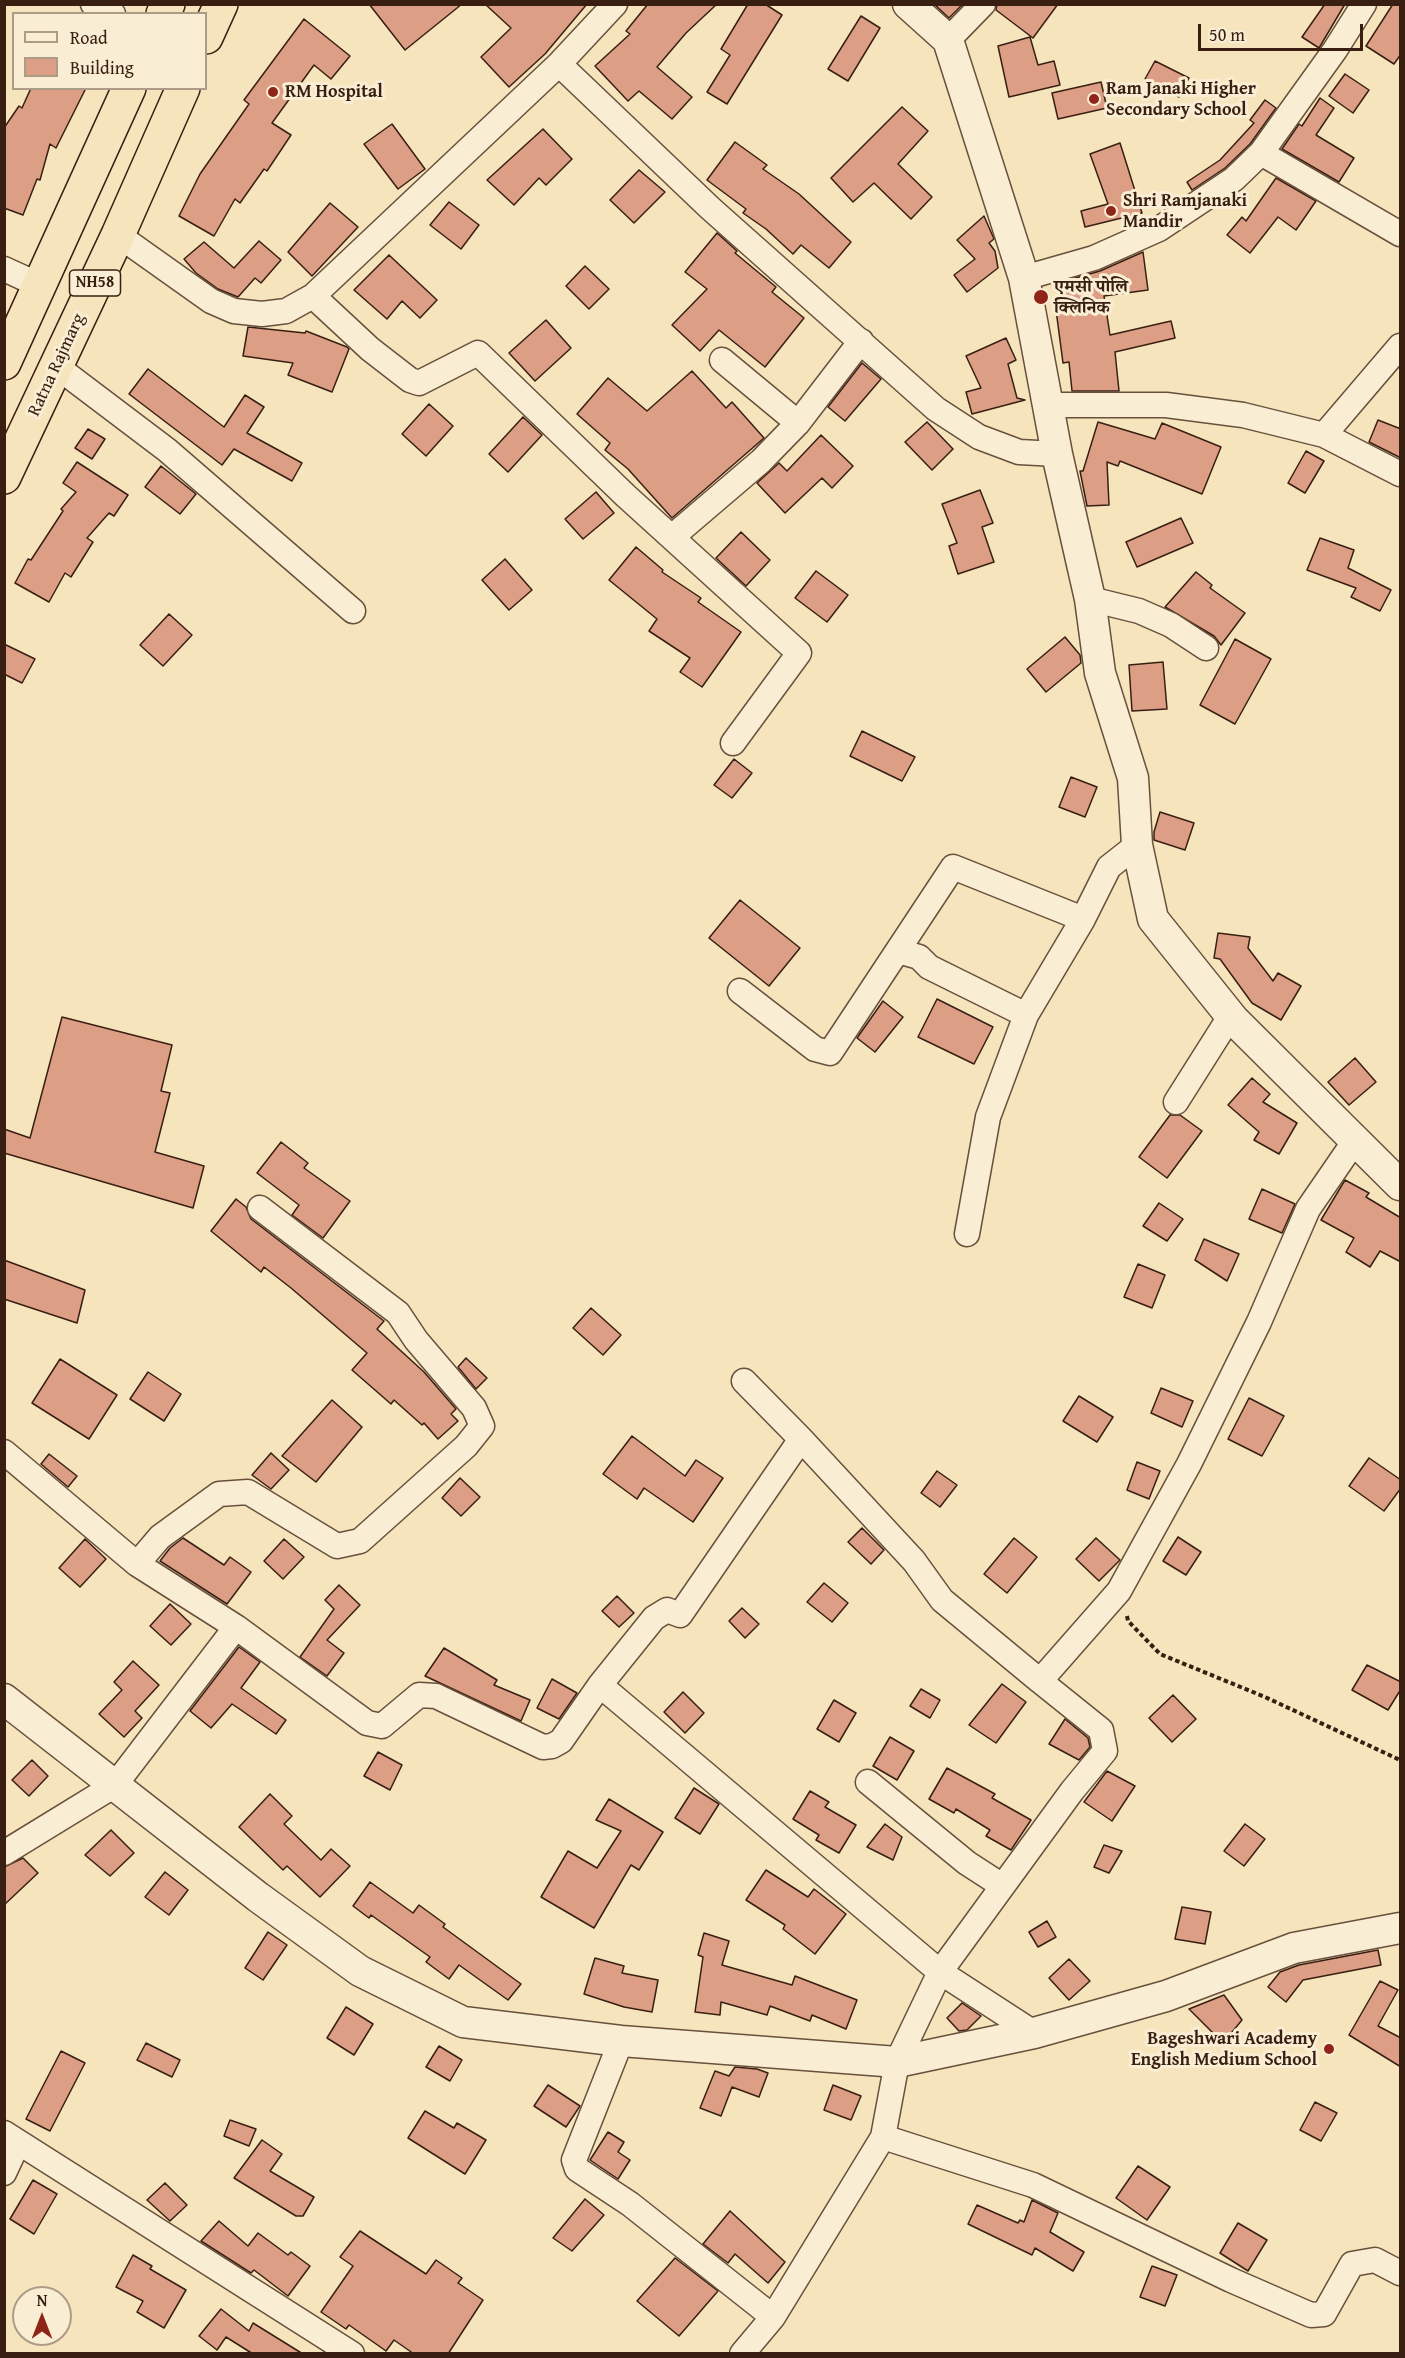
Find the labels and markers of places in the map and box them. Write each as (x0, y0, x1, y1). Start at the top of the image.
place label: Ram Janaki Higher Secondary School (1106, 78, 1256, 121)
place label: RM Hospital (285, 81, 383, 103)
marker: RM Hospital (266, 85, 280, 99)
marker: Ram Janaki Higher Secondary School (1087, 92, 1101, 106)
place label: Shri Ramjanaki Mandir (1123, 190, 1247, 232)
marker: Shri Ramjanaki Mandir (1104, 204, 1118, 218)
place label: एमसी पोलि क्लिनिक (1054, 276, 1128, 318)
marker: एमसी पोलि क्लिनिक (1032, 288, 1050, 306)
place label: Bageshwari Academy English Medium School (1131, 2028, 1317, 2070)
marker: Bageshwari Academy English Medium School (1322, 2042, 1336, 2056)

